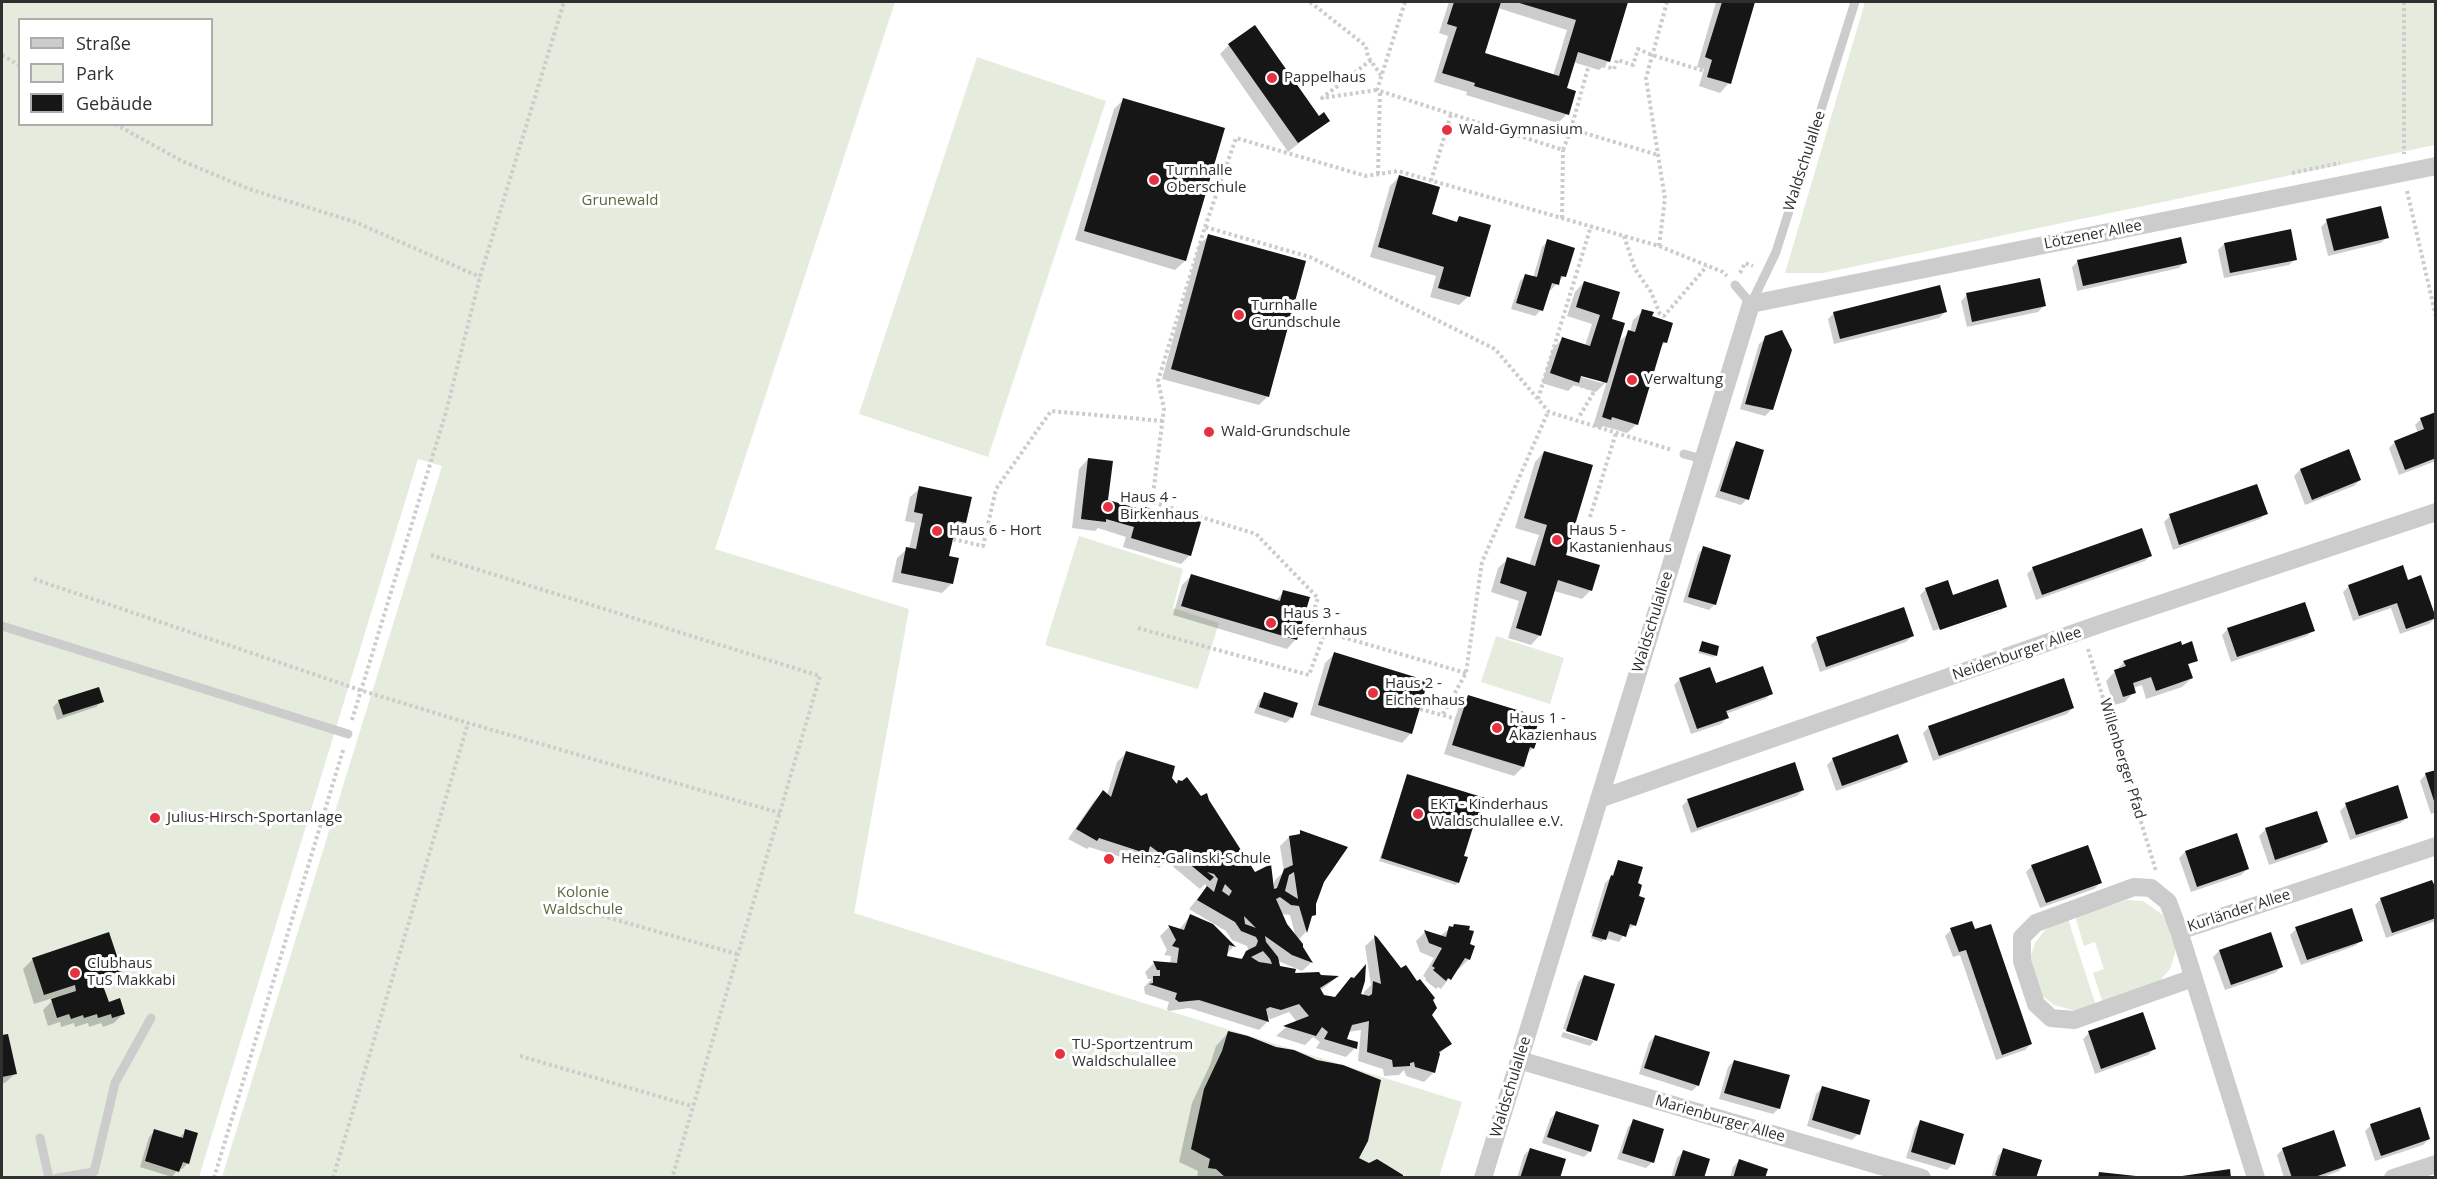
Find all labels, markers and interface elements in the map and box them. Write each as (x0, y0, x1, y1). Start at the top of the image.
legend (18, 18, 213, 126)
text: Straße (76, 31, 131, 55)
text: Park (76, 61, 114, 85)
place label: Pappelhaus (1284, 69, 1366, 87)
marker: Pappelhaus (1265, 71, 1279, 85)
text: Gebäude (76, 91, 152, 115)
street label: Waldschulallee (1780, 109, 1830, 213)
place label: Wald-Gymnasium (1459, 121, 1583, 139)
marker: Wald-Gymnasium (1440, 123, 1454, 137)
place label: Turnhalle Oberschule (1166, 162, 1246, 197)
marker: Turnhalle Oberschule (1147, 173, 1161, 187)
park label: Grunewald (582, 192, 658, 210)
street label: Lötzener Allee (2043, 217, 2143, 253)
place label: Turnhalle Grundschule (1251, 297, 1341, 332)
marker: Turnhalle Grundschule (1232, 308, 1246, 322)
place label: Verwaltung (1644, 371, 1723, 389)
marker: Verwaltung (1625, 373, 1639, 387)
place label: Wald-Grundschule (1221, 423, 1351, 441)
marker: Wald-Grundschule (1202, 425, 1216, 439)
place label: Haus 4 - Birkenhaus (1120, 489, 1199, 524)
marker: Haus 4 - Birkenhaus (1101, 500, 1115, 514)
place label: Haus 6 - Hort (949, 522, 1041, 540)
place label: Haus 5 - Kastanienhaus (1569, 522, 1672, 557)
marker: Haus 6 - Hort (930, 524, 944, 538)
marker: Haus 5 - Kastanienhaus (1550, 533, 1564, 547)
street label: Waldschulallee (1629, 569, 1677, 675)
place label: Haus 3 - Kiefernhaus (1283, 605, 1367, 640)
marker: Haus 3 - Kiefernhaus (1264, 616, 1278, 630)
street label: Neidenburger Allee (1950, 623, 2084, 685)
place label: Haus 2 - Eichenhaus (1385, 675, 1465, 710)
marker: Haus 2 - Eichenhaus (1366, 686, 1380, 700)
street label: Willenberger Pfad (2095, 697, 2149, 821)
place label: Haus 1 - Akazienhaus (1509, 710, 1597, 745)
marker: Haus 1 - Akazienhaus (1490, 721, 1504, 735)
place label: EKT - Kinderhaus Waldschulallee e.V. (1430, 796, 1564, 831)
marker: EKT - Kinderhaus Waldschulallee e.V. (1411, 807, 1425, 821)
place label: Julius-Hirsch-Sportanlage (167, 809, 342, 827)
marker: Julius-Hirsch-Sportanlage (148, 811, 162, 825)
place label: Heinz-Galinski-Schule (1121, 850, 1271, 868)
marker: Heinz-Galinski-Schule (1102, 852, 1116, 866)
park label: Kolonie Waldschule (543, 884, 623, 919)
street label: Kurländer Allee (2185, 886, 2293, 936)
place label: Clubhaus TuS Makkabi (87, 955, 175, 990)
marker: Clubhaus TuS Makkabi (68, 966, 82, 980)
street label: Waldschulallee (1487, 1034, 1535, 1140)
place label: TU-Sportzentrum Waldschulallee (1072, 1036, 1193, 1071)
marker: TU-Sportzentrum Waldschulallee (1053, 1047, 1067, 1061)
street label: Marienburger Allee (1653, 1092, 1787, 1146)

